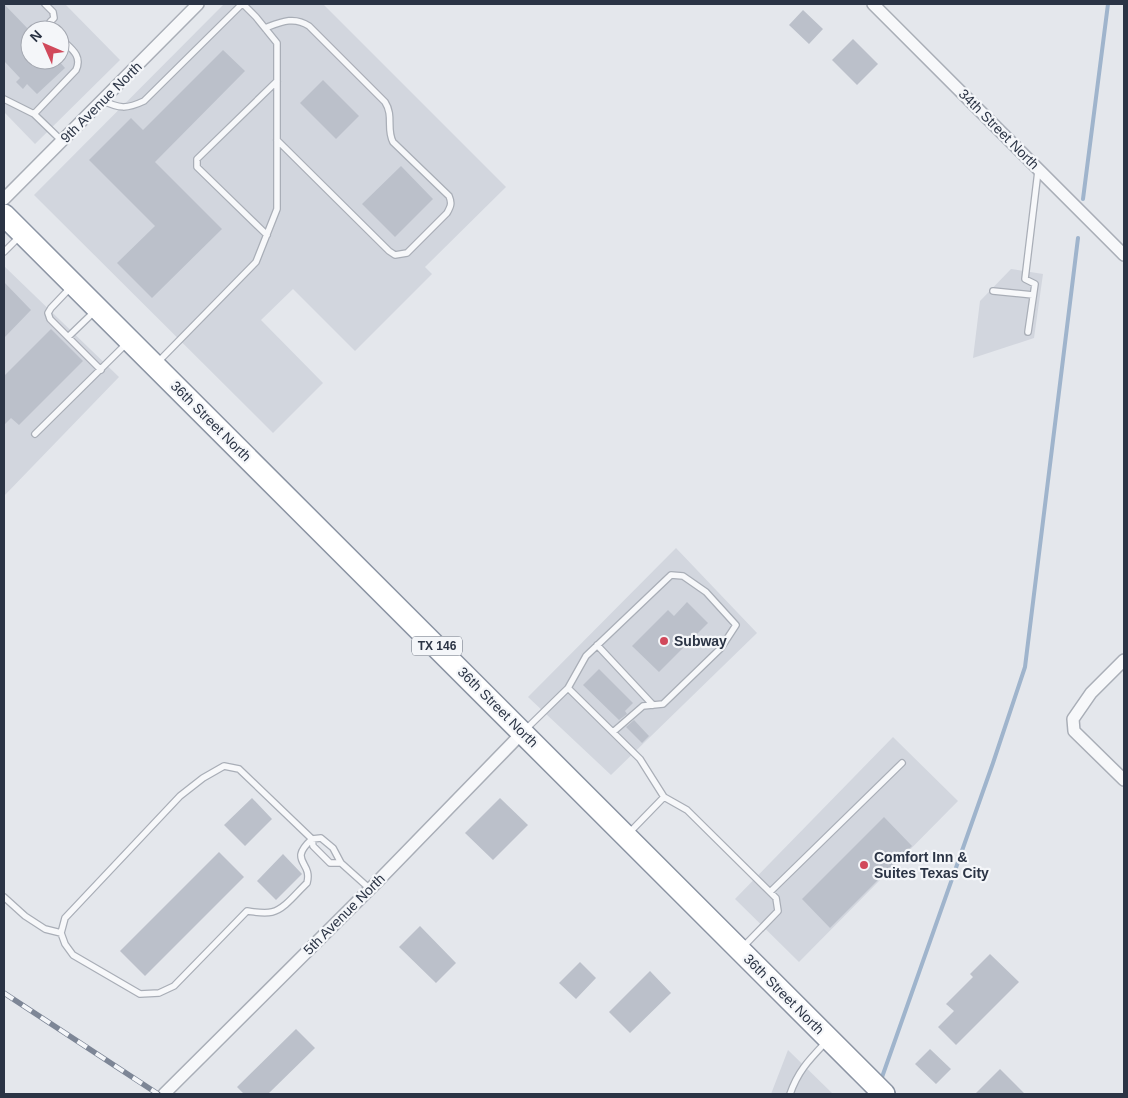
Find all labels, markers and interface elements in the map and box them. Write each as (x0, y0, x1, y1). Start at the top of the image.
north arrow (20, 20, 70, 70)
text: N (27, 27, 45, 45)
street label: 9th Avenue North (57, 58, 145, 146)
street label: 34th Street North (956, 86, 1042, 172)
street label: 36th Street North (168, 378, 254, 464)
place label: Subway (674, 633, 727, 649)
marker: Subway (658, 635, 670, 647)
road number: TX 146 (412, 636, 462, 656)
street label: 36th Street North (455, 664, 541, 750)
place label: Comfort Inn & Suites Texas City (874, 849, 989, 881)
marker: Comfort Inn & Suites Texas City (858, 859, 870, 871)
street label: 5th Avenue North (300, 870, 388, 958)
street label: 36th Street North (741, 951, 827, 1037)

